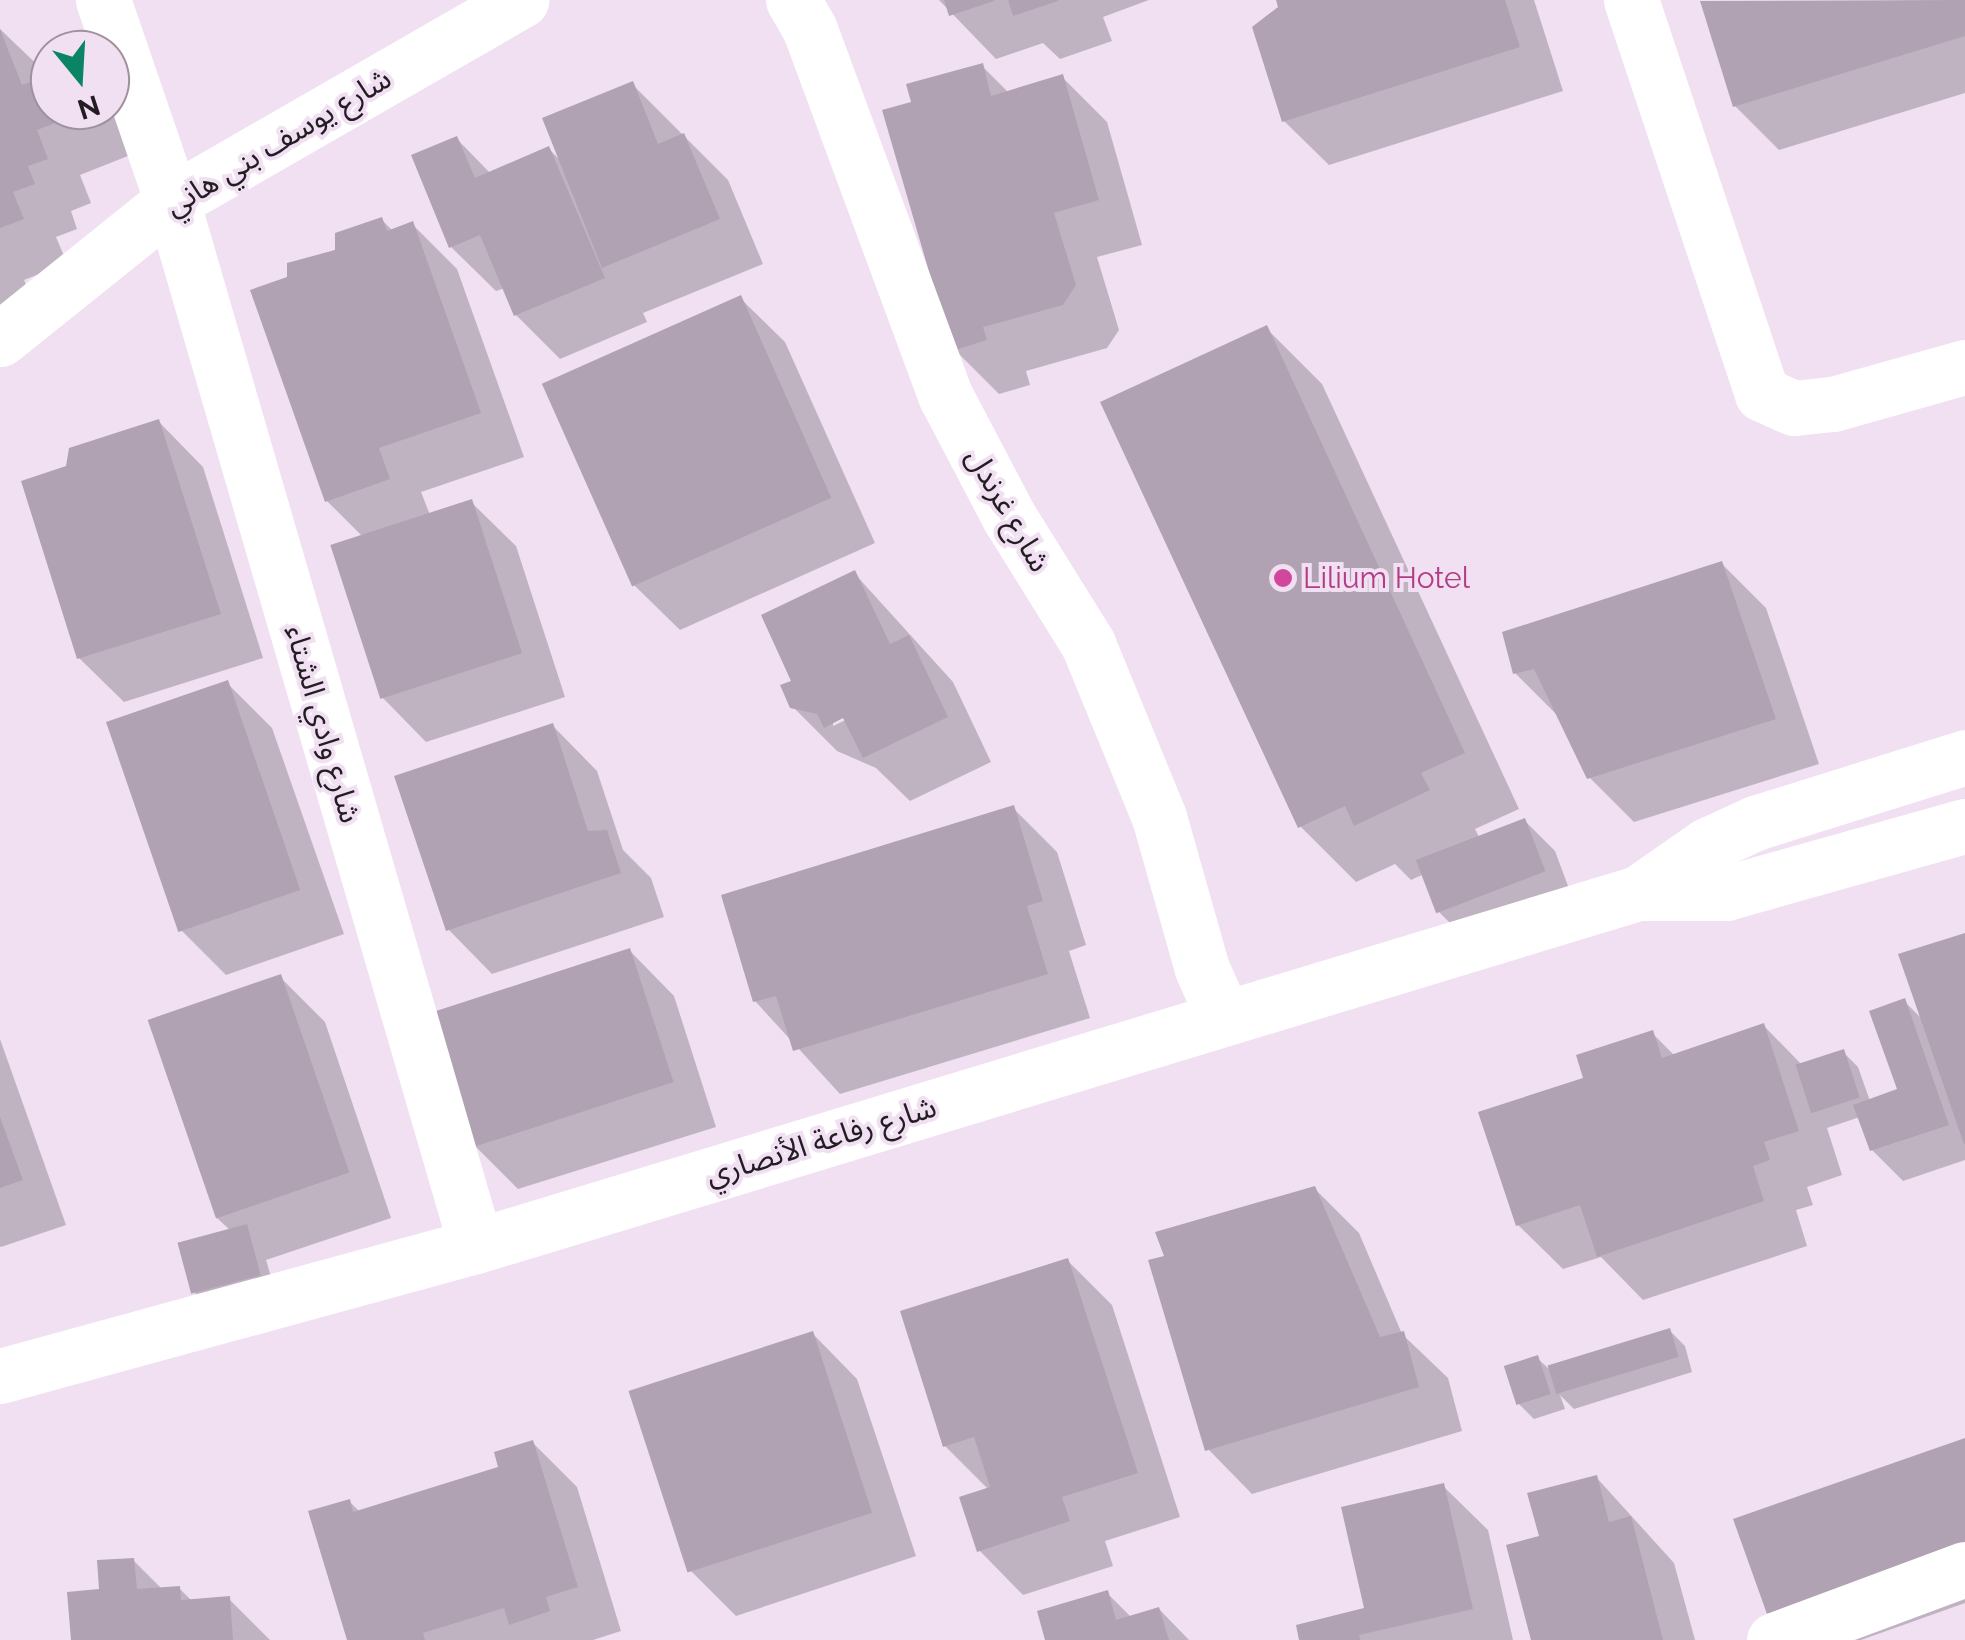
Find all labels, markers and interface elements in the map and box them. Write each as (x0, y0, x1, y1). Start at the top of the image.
north arrow (30, 30, 130, 130)
street label: شارع يوسف بني هاني (158, 60, 398, 224)
text: N (74, 88, 104, 126)
street label: شارع غرندل (958, 442, 1058, 578)
place label: Lilium Hotel (1303, 560, 1470, 596)
marker: Lilium Hotel (1272, 567, 1294, 589)
street label: شارع وادي الشتاء (278, 621, 368, 827)
street label: شارع رفاعة الأنصاري (701, 1089, 941, 1193)

